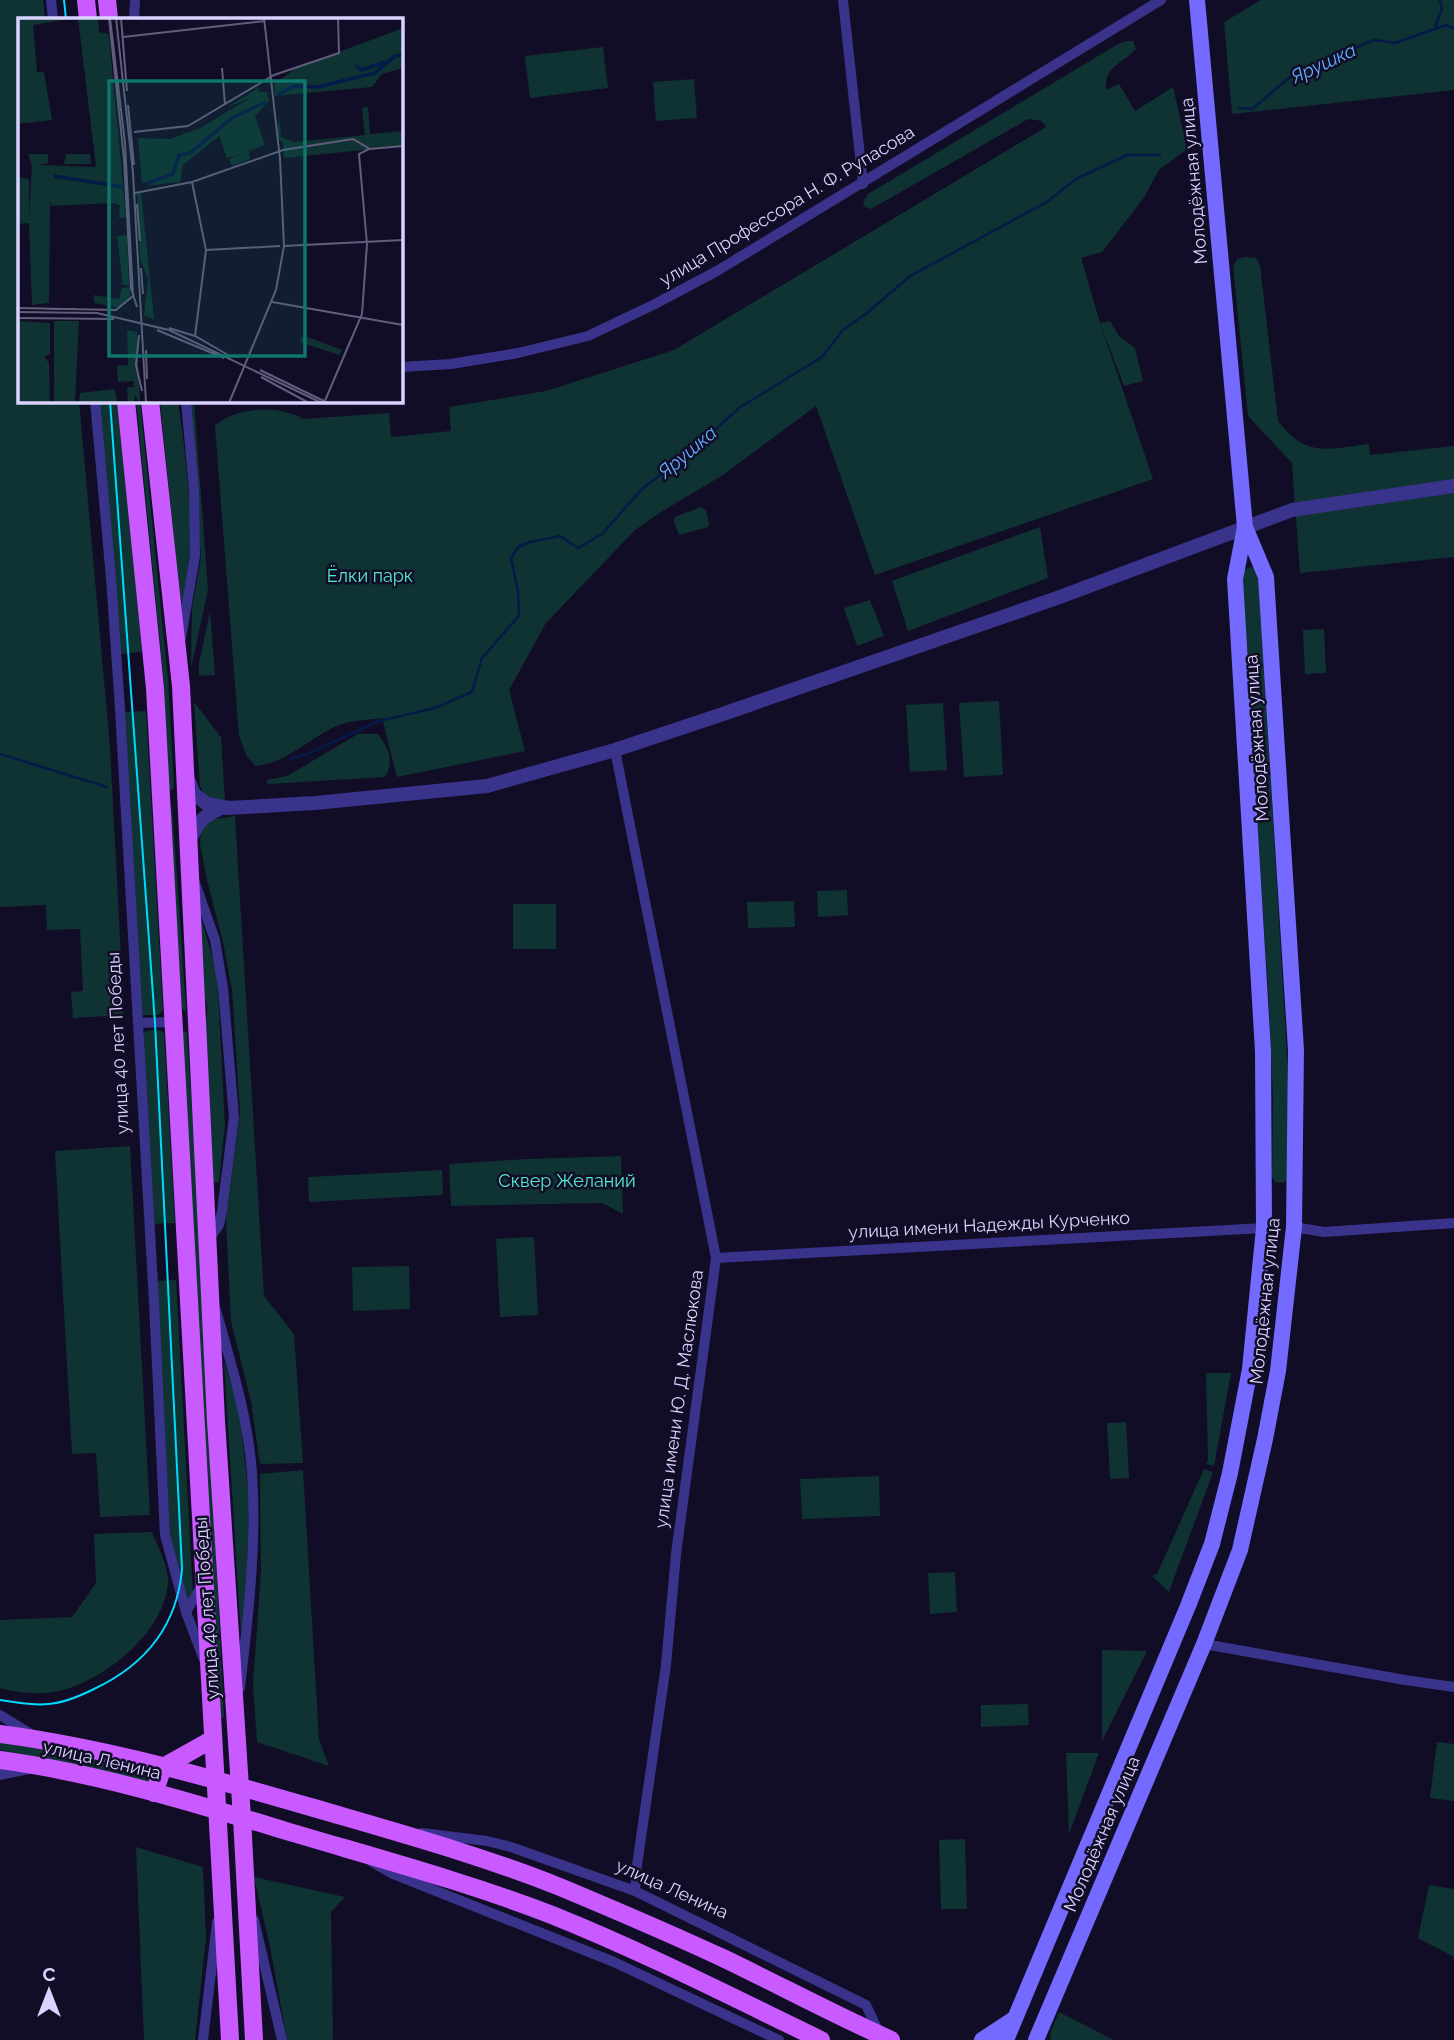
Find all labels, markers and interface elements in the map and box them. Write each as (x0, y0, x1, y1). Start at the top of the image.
inset map (18, 18, 402, 402)
water label: Ярушка (1287, 38, 1359, 88)
street label: Молодёжная улица (1176, 97, 1211, 265)
street label: улица Профессора Н. Ф. Рупасова (656, 121, 918, 290)
water label: Ярушка (653, 421, 721, 483)
park label: Ёлки парк (327, 565, 413, 586)
street label: Молодёжная улица (1240, 654, 1273, 822)
street label: улица 40 лет Победы (102, 951, 133, 1135)
park label: Сквер Желаний (498, 1170, 636, 1191)
street label: улица имени Надежды Курченко (848, 1207, 1131, 1242)
street label: Молодёжная улица (1245, 1217, 1284, 1385)
street label: улица имени Ю. Д. Маслюкова (650, 1268, 707, 1529)
street label: улица 40 лет Победы (190, 1516, 223, 1700)
street label: улица Ленина (41, 1736, 163, 1783)
street label: Молодёжная улица (1059, 1753, 1144, 1915)
street label: улица Ленина (613, 1854, 732, 1923)
north arrow (14, 1956, 84, 2026)
text: С (42, 1963, 56, 1985)

